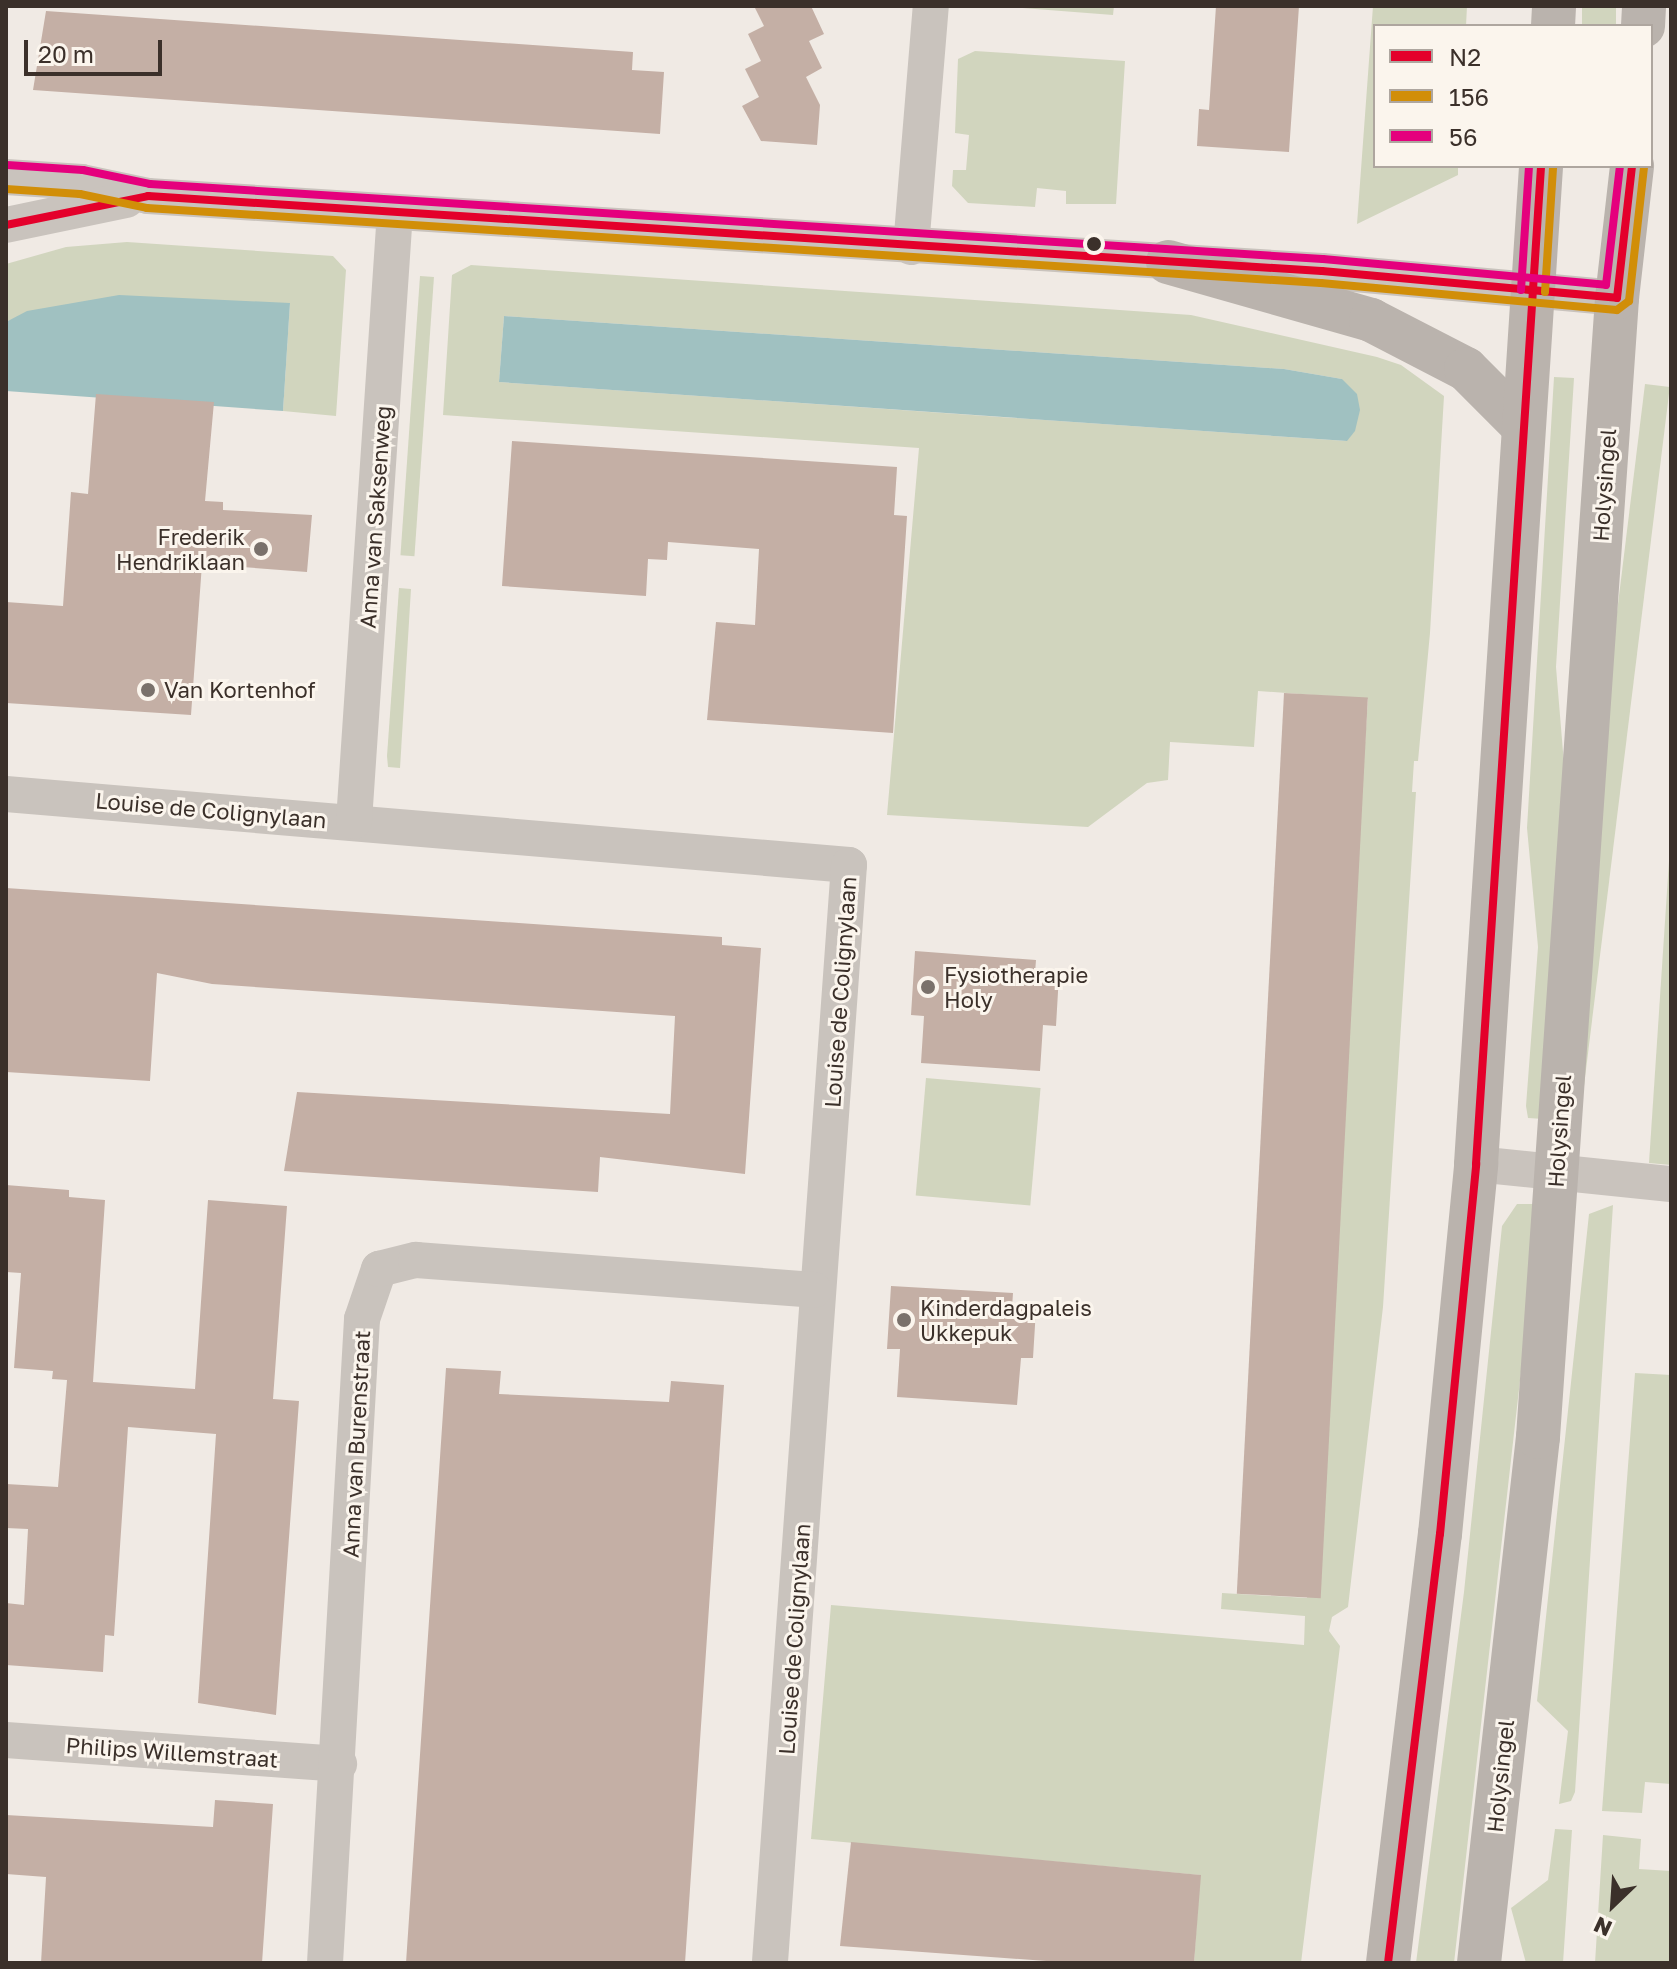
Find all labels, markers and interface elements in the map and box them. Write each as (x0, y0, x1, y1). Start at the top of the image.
scale bar (28, 24, 166, 74)
legend (1373, 24, 1653, 168)
text: 20 m (38, 39, 94, 68)
text: N2 (1449, 42, 1481, 71)
text: 156 (1449, 82, 1489, 111)
text: 56 (1449, 122, 1477, 151)
unlabelled marker (1086, 236, 1102, 252)
street label: Anna van Saksenweg (354, 405, 396, 629)
street label: Holysingel (1587, 428, 1621, 542)
place label: Frederik Hendriklaan (116, 523, 245, 574)
marker: Frederik Hendriklaan (252, 540, 270, 558)
place label: Van Kortenhof (164, 677, 315, 703)
marker: Van Kortenhof (139, 681, 157, 699)
street label: Louise de Colignylaan (94, 787, 328, 833)
street label: Louise de Colignylaan (819, 875, 861, 1109)
place label: Fysiotherapie Holy (944, 961, 1088, 1012)
marker: Fysiotherapie Holy (919, 978, 937, 996)
street label: Holysingel (1542, 1074, 1576, 1188)
place label: Kinderdagpaleis Ukkepuk (920, 1294, 1092, 1346)
marker: Kinderdagpaleis Ukkepuk (895, 1311, 913, 1329)
street label: Anna van Burenstraat (337, 1330, 375, 1558)
street label: Louise de Colignylaan (773, 1522, 815, 1756)
street label: Holysingel (1481, 1718, 1519, 1834)
street label: Philips Willemstraat (65, 1731, 279, 1773)
north arrow (1573, 1865, 1653, 1945)
text: N (1589, 1911, 1616, 1943)

